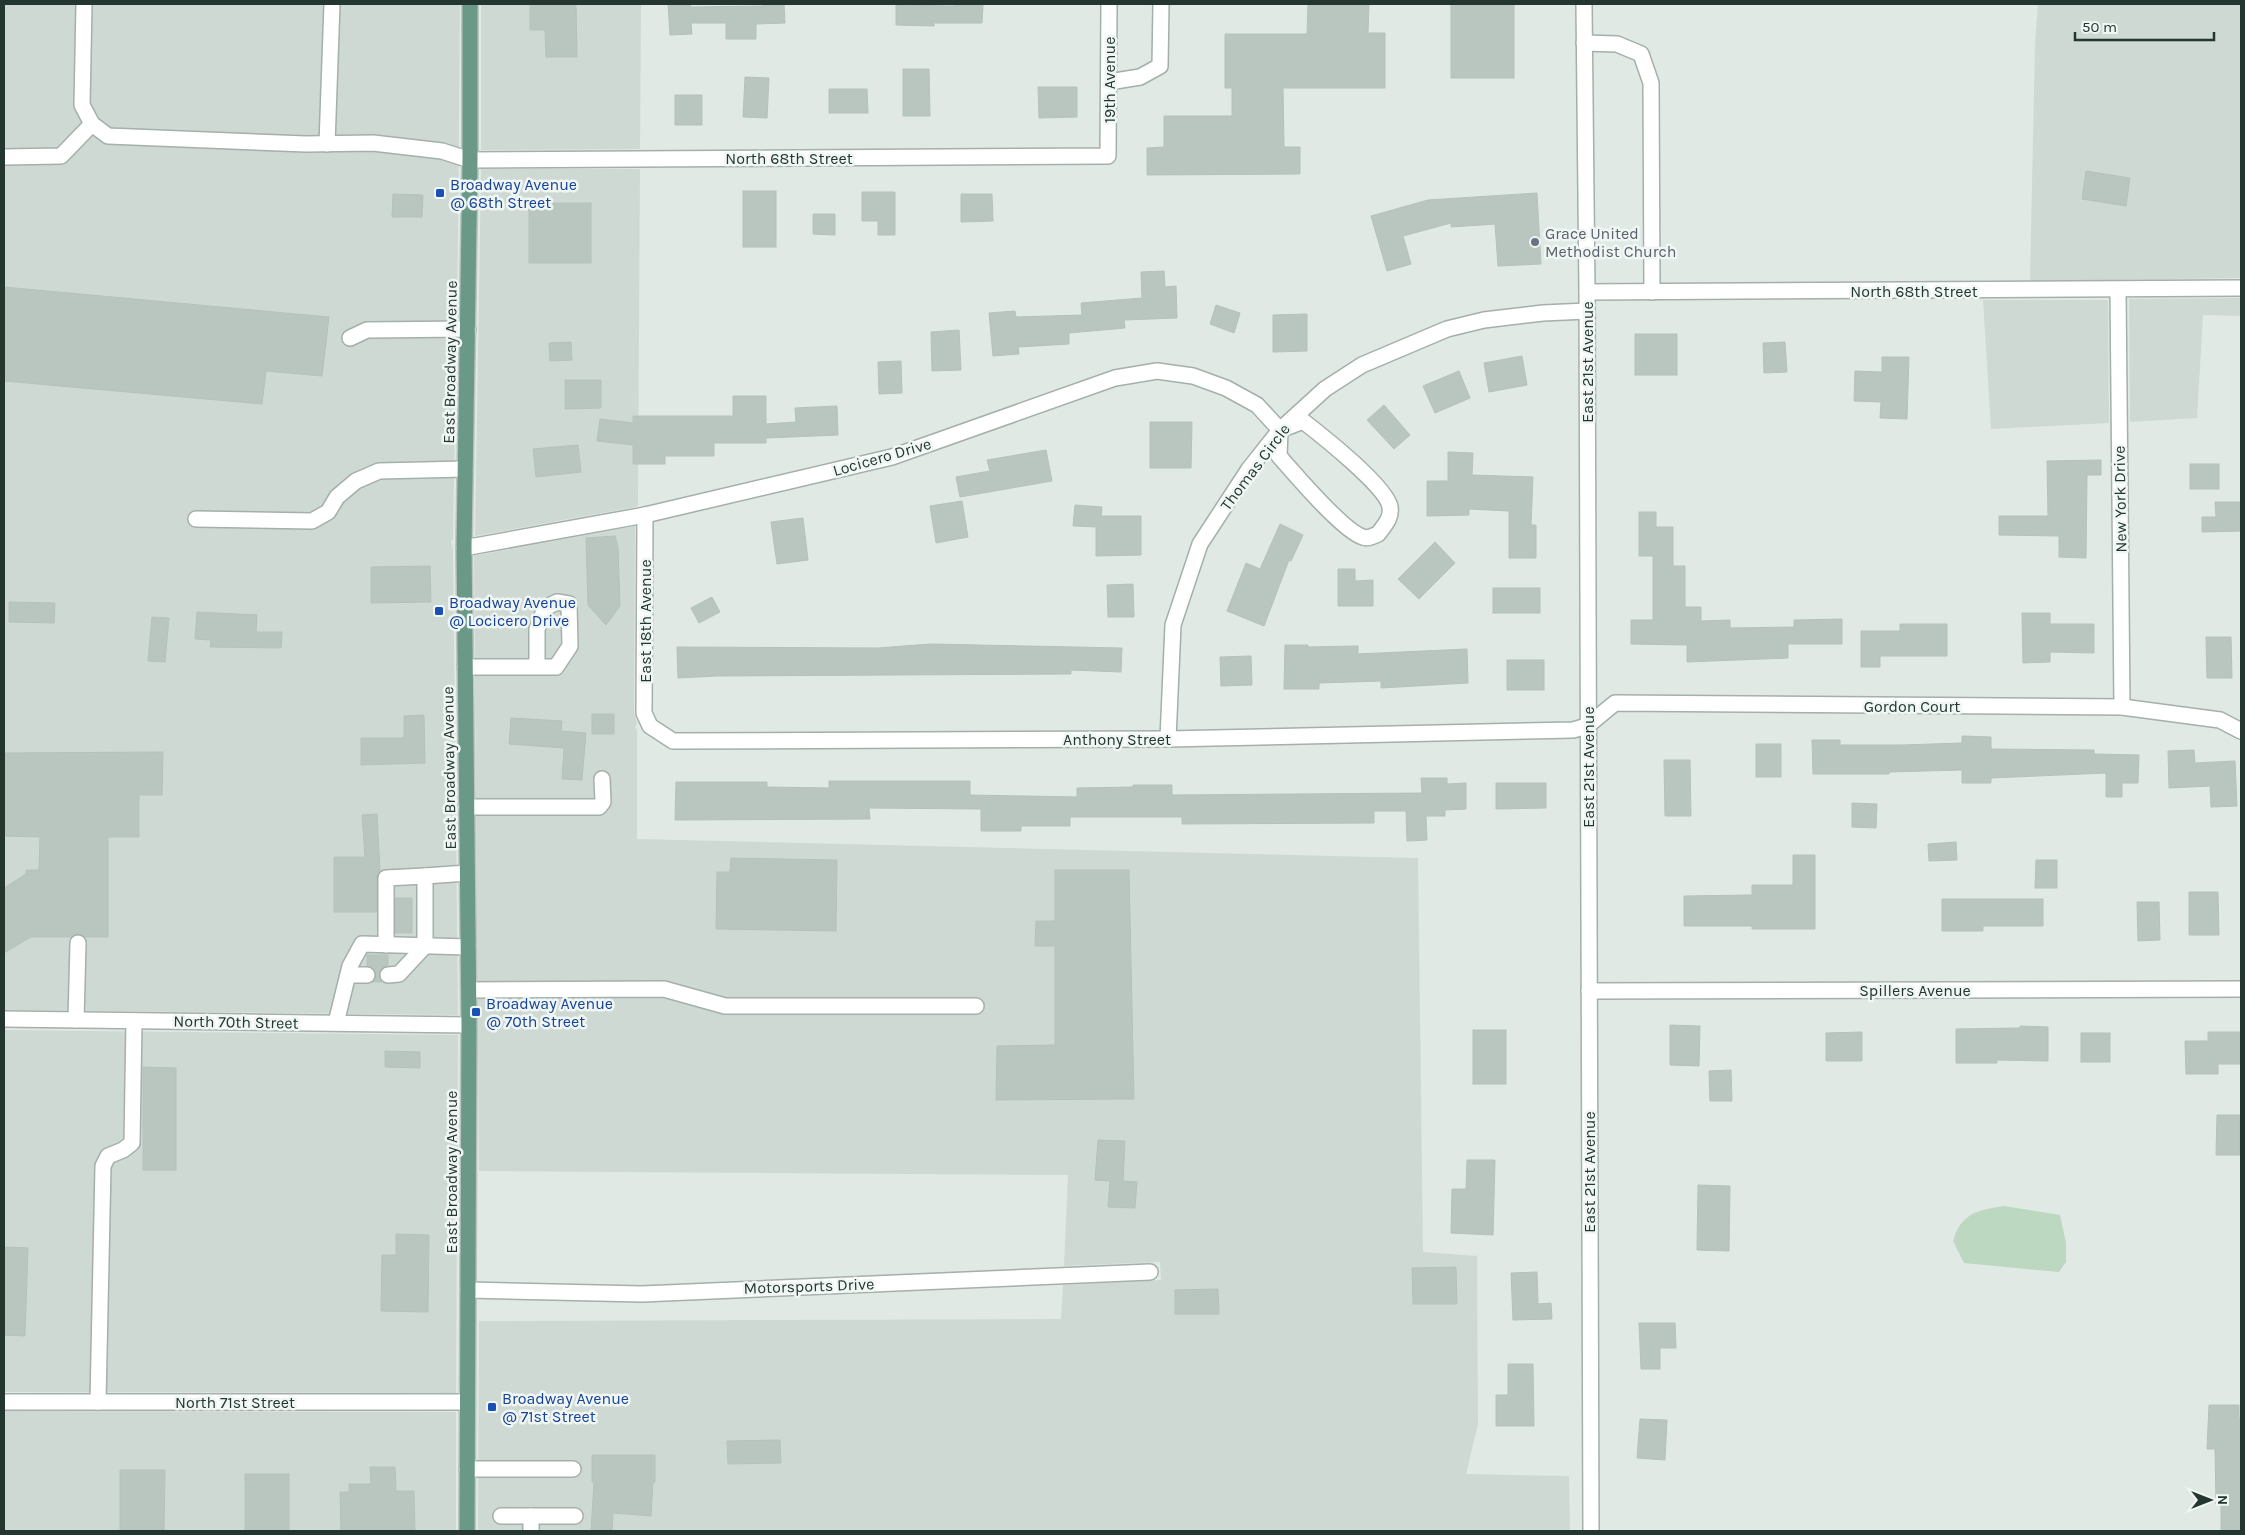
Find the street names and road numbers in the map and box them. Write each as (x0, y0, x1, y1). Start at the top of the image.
street label: 19th Avenue (1100, 37, 1119, 123)
street label: North 68th Street (725, 149, 853, 168)
street label: East Broadway Avenue (439, 280, 461, 444)
street label: North 68th Street (1850, 282, 1978, 301)
street label: East 21st Avenue (1578, 301, 1597, 423)
street label: Thomas Circle (1216, 420, 1294, 514)
street label: Locicero Drive (831, 434, 933, 480)
street label: New York Drive (2110, 445, 2130, 553)
street label: East 18th Avenue (636, 559, 655, 683)
street label: East Broadway Avenue (438, 686, 460, 850)
street label: Gordon Court (1864, 697, 1960, 716)
street label: East 21st Avenue (1579, 706, 1598, 828)
street label: Anthony Street (1063, 730, 1171, 749)
street label: Spillers Avenue (1859, 981, 1971, 1000)
street label: North 70th Street (173, 1011, 299, 1033)
street label: East Broadway Avenue (442, 1090, 461, 1254)
street label: East 21st Avenue (1580, 1111, 1599, 1233)
street label: Motorsports Drive (743, 1274, 875, 1298)
street label: North 71st Street (175, 1393, 295, 1412)

